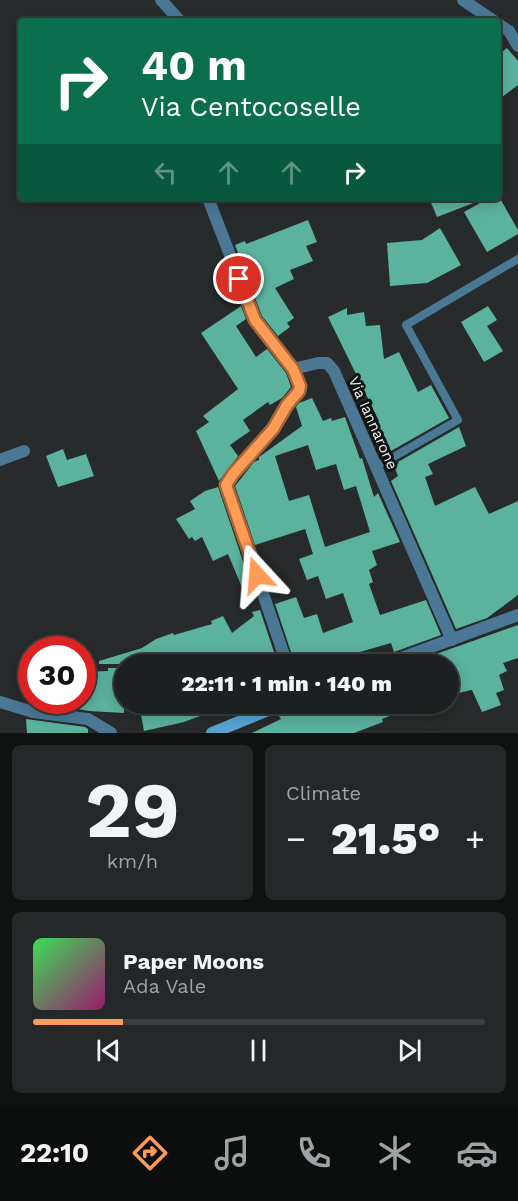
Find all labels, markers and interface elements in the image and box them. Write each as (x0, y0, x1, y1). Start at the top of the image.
text: 40 m (141, 41, 247, 90)
icon: right (42, 42, 120, 120)
text: Via Centocoselle (141, 91, 361, 123)
icon: left (149, 156, 182, 189)
icon: ahead (212, 156, 245, 189)
icon: ahead (275, 156, 308, 189)
icon: right (338, 156, 371, 189)
pin (213, 253, 264, 304)
icon: arrive (222, 262, 255, 295)
street label: Via Iannarone (345, 374, 401, 472)
position arrow (225, 543, 289, 607)
speed limit sign: 30 (18, 636, 96, 714)
text: 22:11 · 1 min · 140 m (181, 671, 392, 696)
text: 29 (85, 764, 180, 856)
text: Climate (286, 781, 361, 805)
text: 21.5° (331, 812, 440, 865)
text: − (286, 819, 306, 858)
text: + (465, 819, 485, 858)
text: km/h (107, 849, 158, 873)
text: Paper Moons (123, 949, 264, 974)
text: Ada Vale (123, 974, 206, 998)
icon: previous (92, 1034, 125, 1067)
icon: pause (242, 1034, 275, 1067)
icon: next (393, 1034, 426, 1067)
icon: directions (129, 1132, 171, 1174)
icon: music (211, 1132, 253, 1174)
icon: phone (293, 1132, 335, 1174)
icon: climate (374, 1132, 416, 1174)
icon: car (456, 1132, 498, 1174)
text: 22:10 (20, 1137, 89, 1169)

